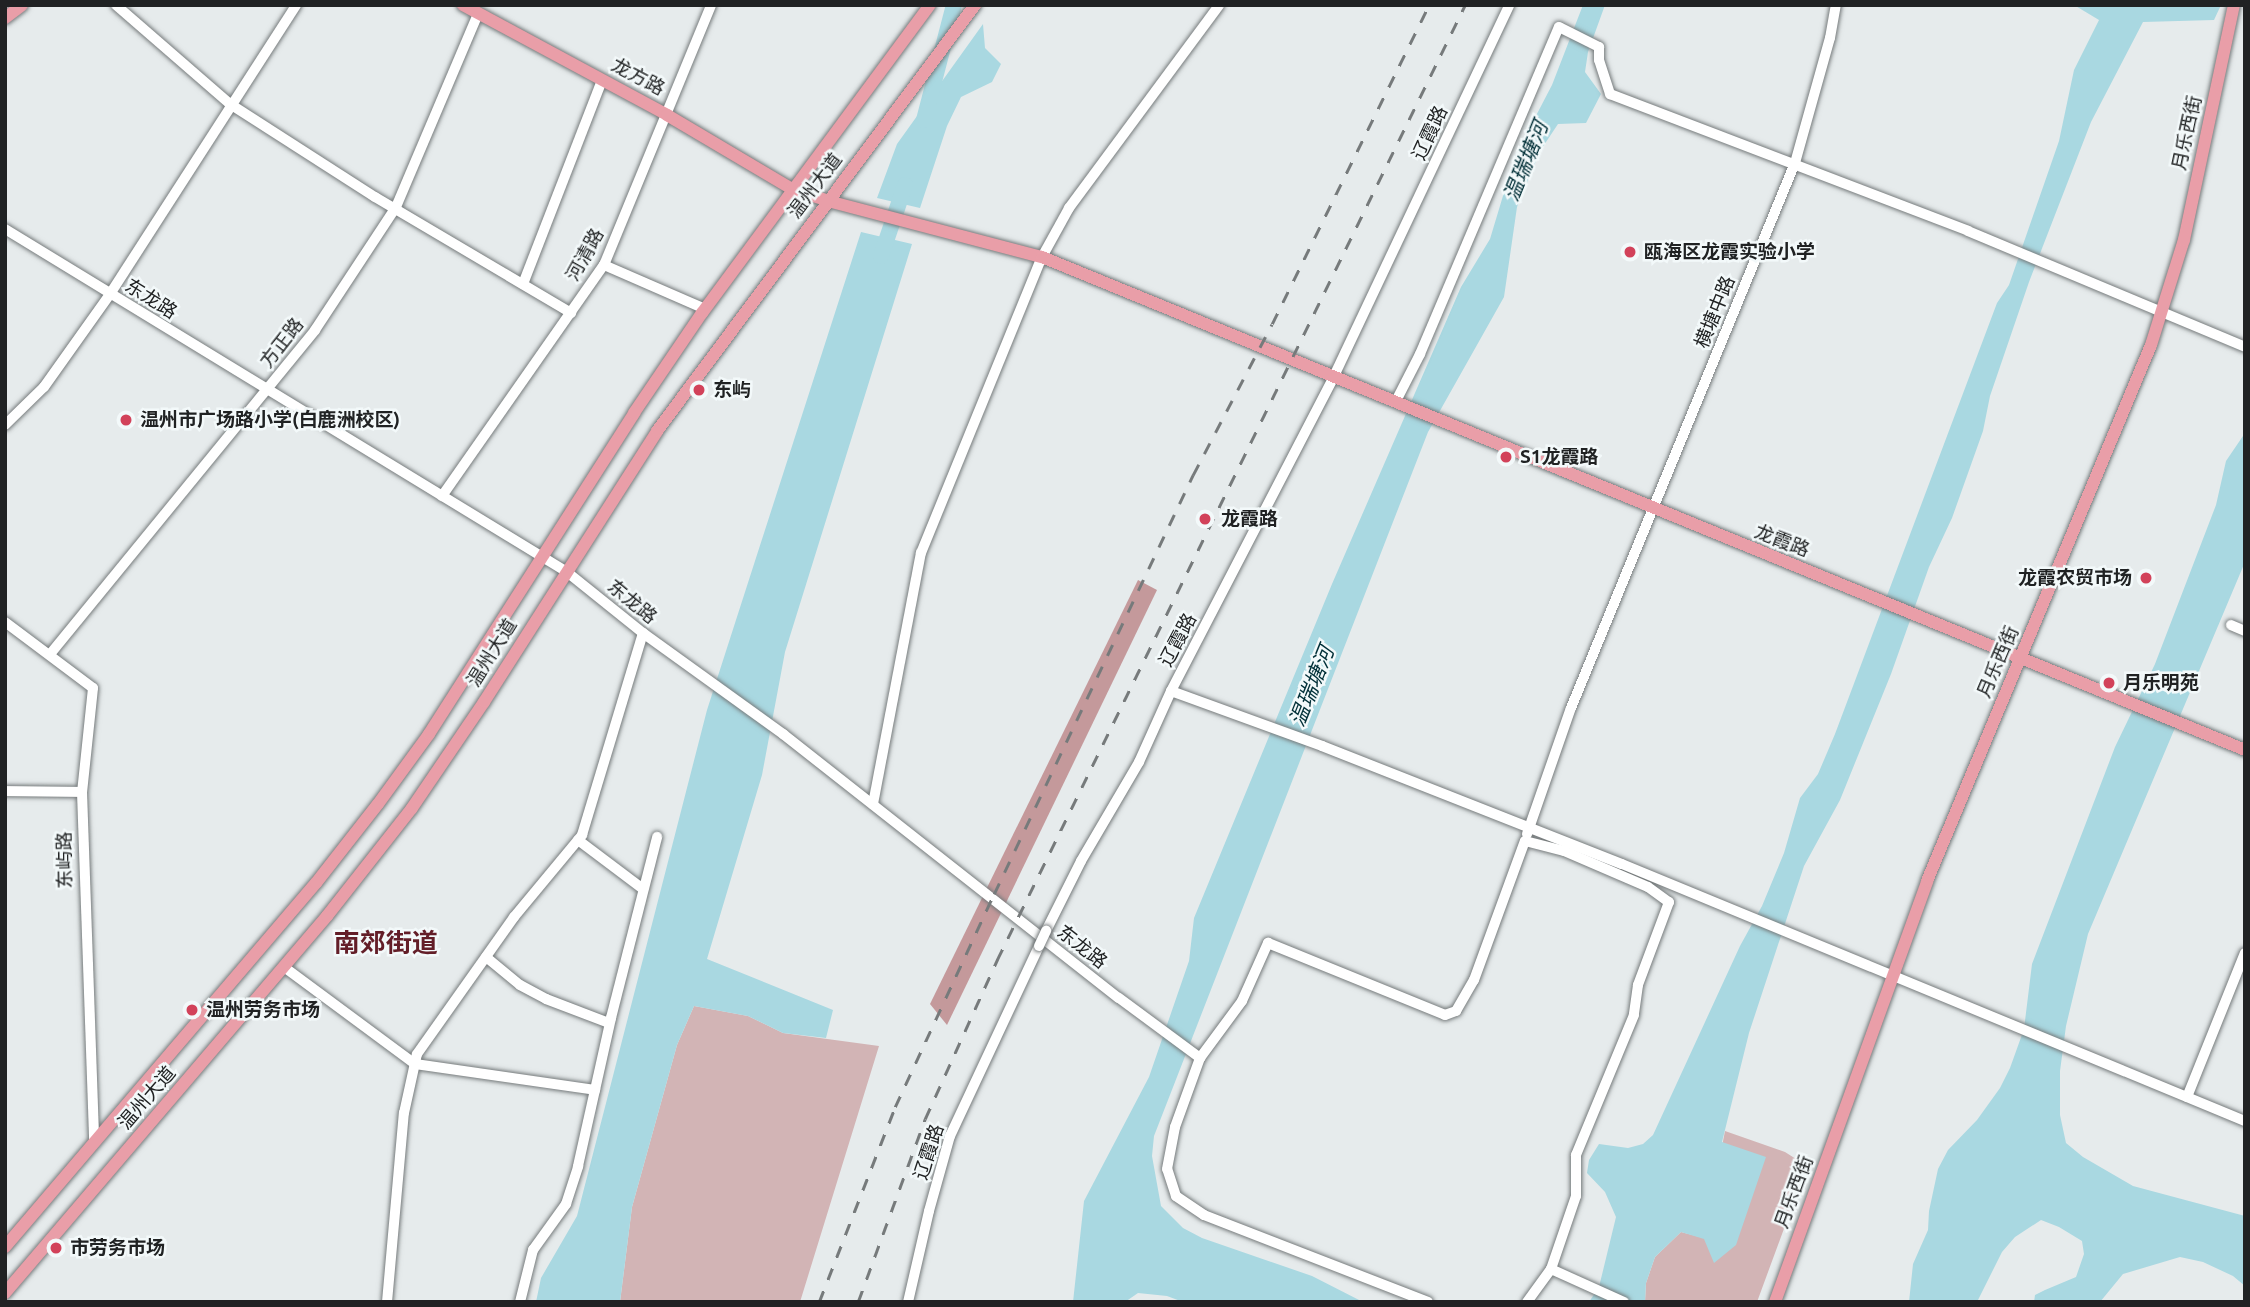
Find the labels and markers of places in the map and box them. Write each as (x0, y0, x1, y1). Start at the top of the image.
place label: 瓯海区龙霞实验小学 (1644, 241, 1815, 263)
marker: 瓯海区龙霞实验小学 (1622, 244, 1638, 260)
place label: 东屿 (713, 379, 751, 401)
marker: 东屿 (691, 382, 707, 398)
place label: 温州市广场路小学(白鹿洲校区) (140, 409, 400, 431)
marker: 温州市广场路小学(白鹿洲校区) (118, 412, 134, 428)
place label: S1龙霞路 (1520, 446, 1599, 468)
marker: S1龙霞路 (1498, 449, 1514, 465)
place label: 龙霞路 (1221, 508, 1278, 530)
marker: 龙霞路 (1195, 509, 1215, 529)
place label: 龙霞农贸市场 (2018, 567, 2132, 589)
marker: 龙霞农贸市场 (2138, 570, 2154, 586)
place label: 月乐明苑 (2123, 672, 2199, 694)
marker: 月乐明苑 (2101, 675, 2117, 691)
place label: 温州劳务市场 (206, 999, 320, 1021)
marker: 温州劳务市场 (184, 1002, 200, 1018)
place label: 市劳务市场 (70, 1237, 165, 1259)
marker: 市劳务市场 (48, 1240, 64, 1256)

